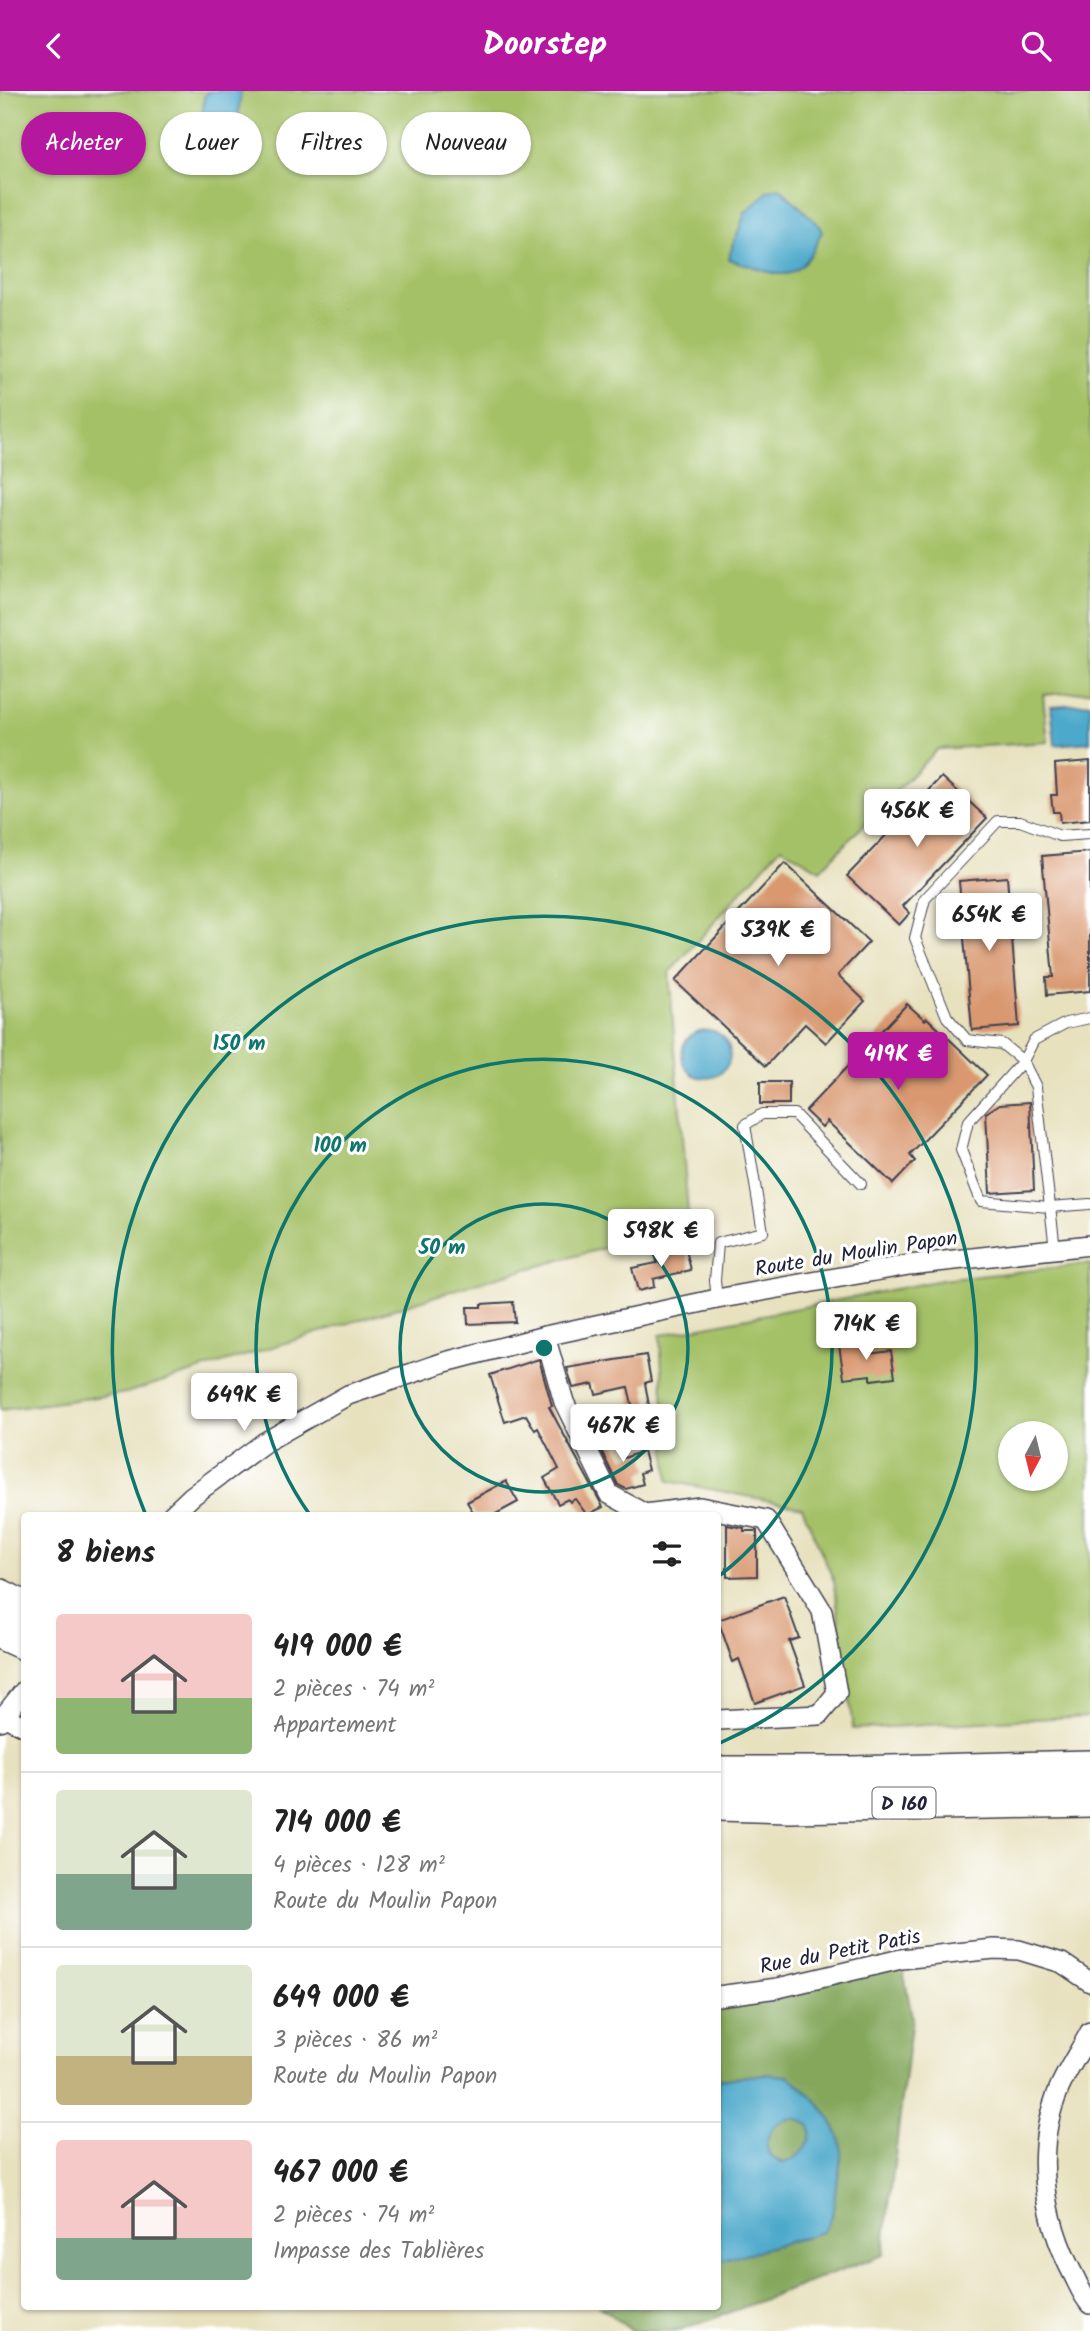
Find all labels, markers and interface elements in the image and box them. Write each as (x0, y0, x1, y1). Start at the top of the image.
text: Doorstep (483, 20, 607, 71)
icon: back (35, 27, 73, 65)
icon: search (1017, 27, 1055, 65)
chip: Acheter (21, 112, 146, 175)
chip: Louer (160, 112, 262, 175)
chip: Filtres (276, 112, 387, 175)
chip: Nouveau (401, 112, 531, 175)
pin: 456K € (860, 789, 974, 849)
text: 456K € (880, 794, 954, 830)
pin: 654K € (932, 893, 1046, 953)
text: 654K € (952, 898, 1026, 934)
pin: 539K € (721, 909, 835, 968)
text: 539K € (741, 913, 815, 949)
text: 150 m (212, 1028, 266, 1061)
pin: 419K € (841, 1033, 955, 1092)
text: 419K € (864, 1037, 932, 1073)
text: 100 m (313, 1130, 367, 1163)
pin: 598K € (604, 1209, 718, 1269)
text: 598K € (624, 1214, 698, 1250)
street label: Route du Moulin Papon (753, 1222, 960, 1287)
text: 50 m (418, 1232, 465, 1265)
pin: 714K € (809, 1303, 923, 1362)
text: 714K € (832, 1307, 900, 1343)
centre of rings (532, 1336, 556, 1360)
pin: 649K € (187, 1373, 301, 1433)
text: 649K € (207, 1378, 281, 1414)
pin: 467K € (566, 1405, 680, 1464)
text: 467K € (586, 1409, 660, 1445)
north arrow (998, 1421, 1068, 1491)
map controls (998, 1421, 1068, 1491)
text: 8 biens (56, 1530, 155, 1578)
icon: filters (648, 1535, 686, 1573)
text: 419 000 € (273, 1624, 402, 1672)
icon: home (112, 1642, 196, 1726)
text: 2 pièces · 74 m² (273, 1672, 434, 1708)
text: Appartement (273, 1708, 396, 1744)
road number: D 160 (872, 1787, 936, 1819)
text: 714 000 € (273, 1800, 401, 1848)
icon: home (112, 1818, 196, 1902)
text: 4 pièces · 128 m² (273, 1848, 445, 1884)
text: Route du Moulin Papon (273, 1884, 497, 1920)
street label: Rue du Petit Patis (757, 1921, 924, 1984)
text: 649 000 € (273, 1975, 409, 2023)
icon: home (112, 1993, 196, 2077)
text: 3 pièces · 86 m² (273, 2023, 437, 2059)
text: Route du Moulin Papon (273, 2059, 497, 2095)
text: 467 000 € (273, 2150, 408, 2198)
icon: home (112, 2168, 196, 2252)
text: 2 pièces · 74 m² (273, 2198, 434, 2234)
text: Impasse des Tablières (273, 2234, 484, 2270)

